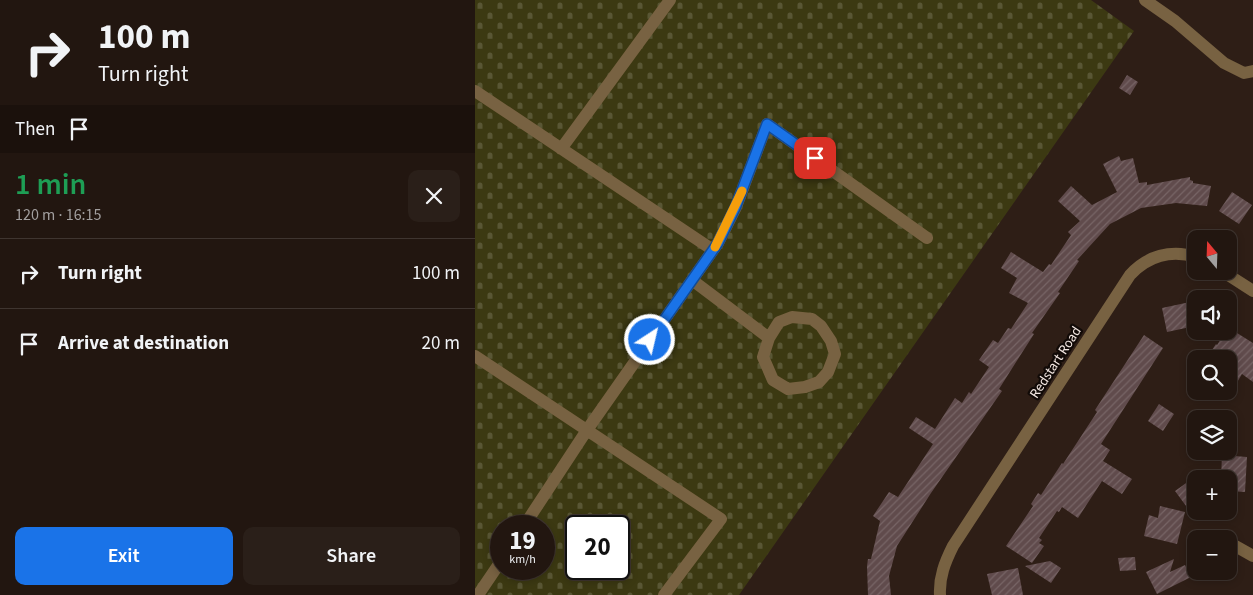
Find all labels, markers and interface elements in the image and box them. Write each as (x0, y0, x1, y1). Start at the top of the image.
text: 100 m (98, 12, 190, 62)
icon: right (15, 20, 80, 85)
text: Turn right (98, 58, 188, 90)
icon: arrive (65, 115, 93, 143)
text: Then (15, 116, 55, 143)
pin (794, 137, 836, 179)
icon: arrive (801, 144, 829, 172)
text: 1 min (15, 163, 86, 206)
button: close (408, 170, 460, 222)
text: 120 m · 16:15 (15, 204, 102, 226)
north arrow (1187, 230, 1237, 280)
map controls (1187, 230, 1237, 580)
icon: right (15, 260, 43, 288)
text: Turn right (58, 260, 142, 287)
text: 100 m (412, 260, 460, 287)
button: sound (1187, 290, 1237, 340)
position arrow (623, 313, 675, 365)
street label: Redstart Road (1025, 323, 1087, 402)
icon: arrive (15, 330, 43, 358)
text: Arrive at destination (58, 330, 229, 357)
text: 20 m (422, 330, 460, 357)
button: search (1187, 350, 1237, 400)
button: layers (1187, 410, 1237, 460)
button: + (1187, 470, 1237, 520)
speed limit sign: 20 (565, 515, 630, 580)
text: 19 (509, 523, 536, 559)
button: Exit (15, 527, 233, 585)
button: Share (243, 527, 460, 585)
button: − (1187, 530, 1237, 580)
text: km/h (509, 551, 536, 568)

